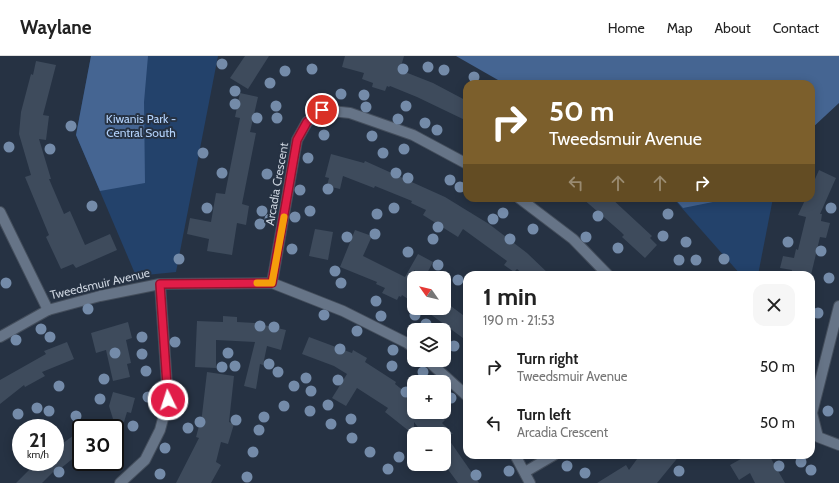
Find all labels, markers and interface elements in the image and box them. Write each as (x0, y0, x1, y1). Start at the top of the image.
text: Waylane (20, 16, 92, 39)
text: Home (608, 19, 645, 37)
text: Map (667, 19, 692, 37)
text: About (714, 19, 751, 37)
text: Contact (773, 19, 819, 37)
pin (305, 93, 339, 127)
text: 50 m (549, 94, 614, 128)
icon: right (483, 96, 535, 148)
icon: arrive (311, 99, 333, 121)
park label: Kiwanis Park - Central South (106, 111, 176, 140)
text: Tweedsmuir Avenue (549, 128, 702, 150)
street label: Arcadia Crescent (262, 141, 291, 227)
icon: left (565, 172, 587, 194)
icon: ahead (607, 172, 629, 194)
icon: ahead (649, 172, 671, 194)
icon: right (691, 172, 713, 194)
street label: Tweedsmuir Avenue (49, 265, 151, 302)
north arrow (407, 271, 451, 315)
map controls (407, 271, 451, 471)
text: 1 min (483, 282, 537, 311)
button: close (753, 284, 795, 326)
text: 190 m · 21:53 (483, 312, 555, 328)
button: layers (407, 323, 451, 367)
text: Turn right (517, 350, 578, 368)
icon: right (483, 356, 505, 378)
text: 50 m (760, 358, 795, 376)
text: Tweedsmuir Avenue (517, 368, 627, 384)
button: + (407, 375, 451, 419)
position arrow (147, 379, 189, 421)
text: Turn left (517, 406, 571, 424)
icon: left (483, 412, 505, 434)
text: 50 m (760, 414, 795, 432)
speed limit sign: 30 (72, 419, 124, 471)
text: Arcadia Crescent (517, 424, 608, 440)
button: − (407, 427, 451, 471)
text: 21 (29, 428, 47, 452)
text: km/h (27, 448, 49, 461)

